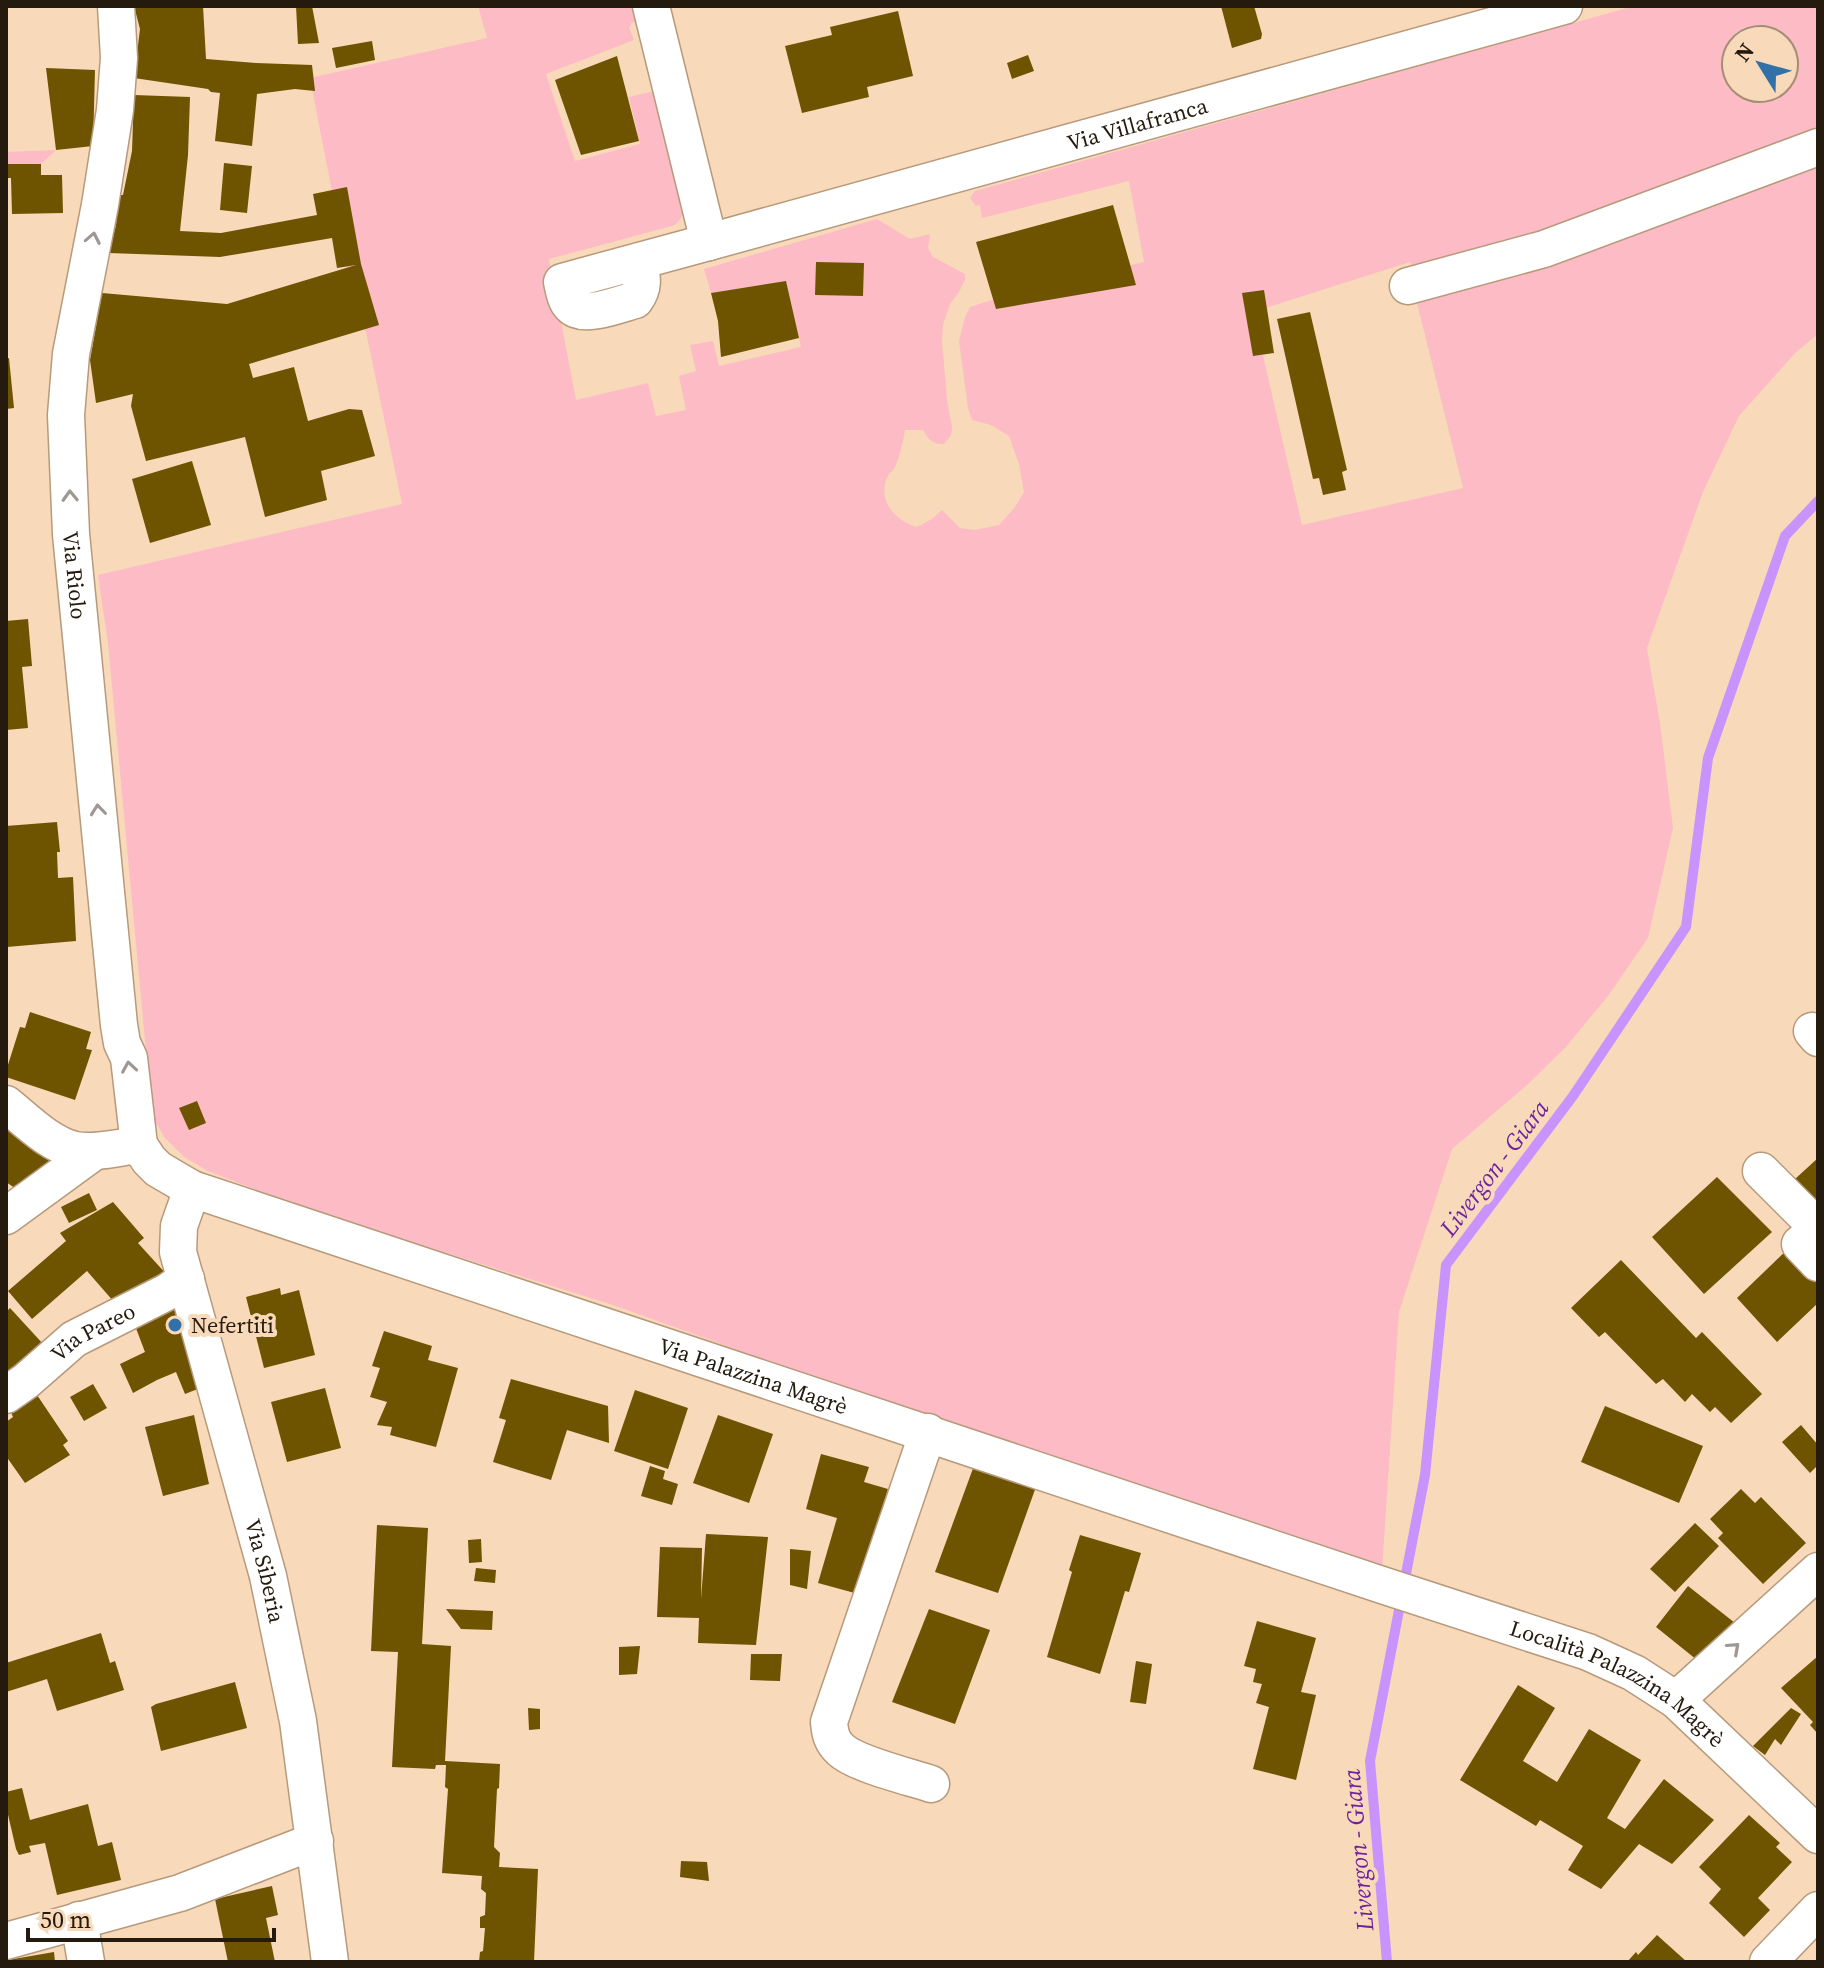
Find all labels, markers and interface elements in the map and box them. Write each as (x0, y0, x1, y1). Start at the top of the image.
north arrow (1720, 24, 1800, 104)
text: N (1727, 37, 1761, 67)
street label: Via Villafranca (1064, 90, 1212, 157)
one-way arrow (84, 231, 101, 245)
one-way arrow (61, 489, 78, 502)
street label: Via Riolo (56, 530, 94, 621)
one-way arrow (90, 803, 107, 816)
one-way arrow (122, 1061, 139, 1074)
water label: Livergon - Giara (1431, 1093, 1556, 1244)
street label: Via Pareo (44, 1296, 140, 1368)
place label: Nefertiti (191, 1310, 274, 1340)
marker: Nefertiti (166, 1316, 184, 1334)
street label: Via Palazzina Magrè (655, 1330, 852, 1421)
street label: Via Siberia (238, 1516, 292, 1626)
street label: Località Palazzina Magrè (1506, 1613, 1731, 1754)
one-way arrow (1725, 1642, 1739, 1657)
water label: Livergon - Giara (1334, 1767, 1382, 1934)
scale bar (28, 1892, 274, 1942)
text: 50 m (40, 1903, 91, 1936)

